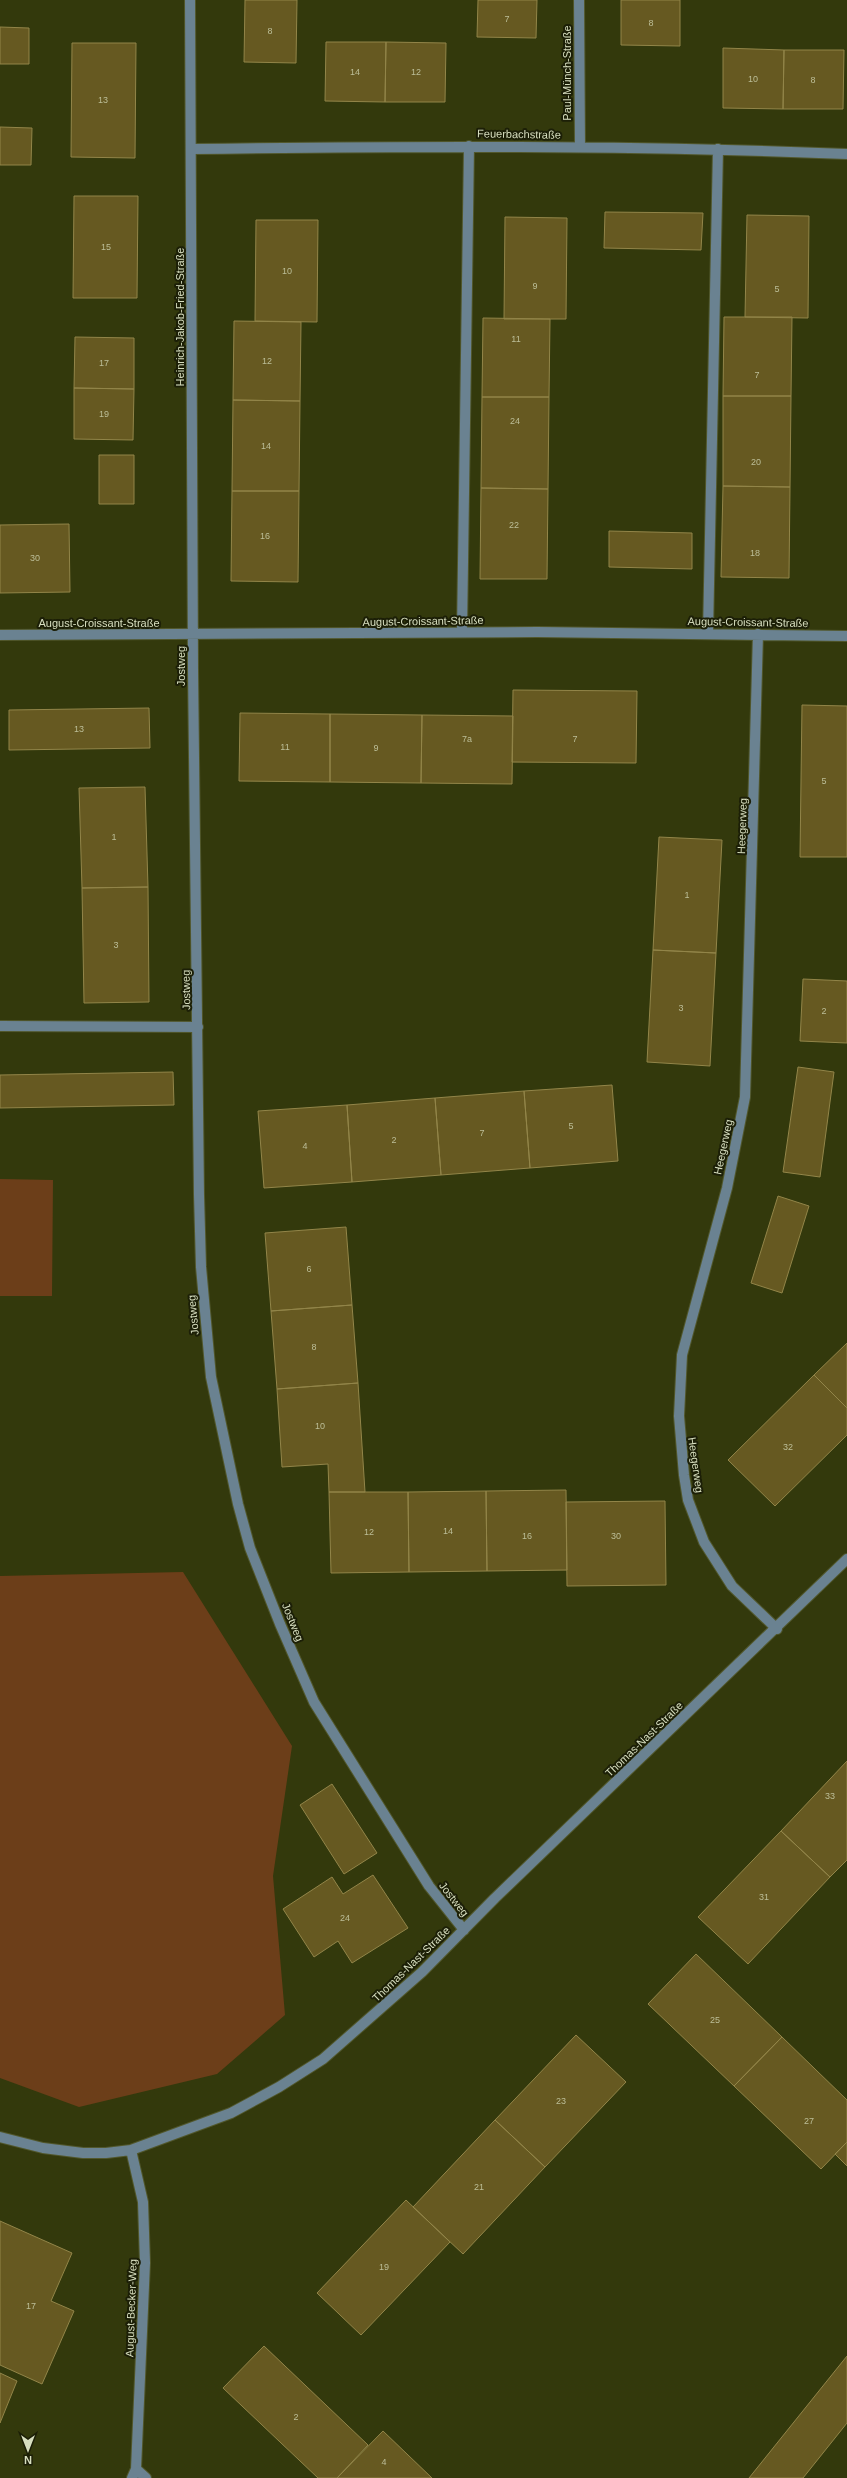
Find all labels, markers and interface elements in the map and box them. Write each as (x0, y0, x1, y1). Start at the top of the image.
house number: 7 (504, 14, 510, 24)
house number: 8 (648, 18, 654, 28)
street label: Paul-Münch-Straße (561, 25, 573, 121)
house number: 8 (267, 26, 273, 36)
house number: 14 (350, 67, 360, 77)
house number: 12 (411, 67, 421, 77)
house number: 10 (748, 74, 758, 84)
house number: 8 (810, 75, 816, 85)
house number: 13 (98, 95, 108, 105)
street label: Feuerbachstraße (477, 127, 561, 141)
house number: 15 (101, 242, 111, 252)
street label: Heinrich-Jakob-Fried-Straße (174, 248, 186, 386)
house number: 10 (282, 266, 292, 276)
house number: 9 (532, 281, 538, 291)
house number: 5 (774, 284, 780, 294)
house number: 11 (511, 334, 521, 344)
house number: 12 (262, 356, 272, 366)
house number: 17 (99, 358, 109, 368)
house number: 7 (754, 370, 760, 380)
house number: 19 (99, 409, 109, 419)
house number: 24 (510, 416, 520, 426)
house number: 14 (261, 441, 271, 451)
house number: 20 (751, 457, 761, 467)
house number: 22 (509, 520, 519, 530)
house number: 16 (260, 531, 270, 541)
house number: 18 (750, 548, 760, 558)
house number: 30 (30, 553, 40, 563)
street label: August-Croissant-Straße (362, 614, 484, 628)
street label: August-Croissant-Straße (687, 615, 809, 629)
street label: August-Croissant-Straße (38, 617, 160, 629)
street label: Jostweg (175, 646, 187, 686)
house number: 13 (74, 724, 84, 734)
house number: 7a (462, 734, 472, 744)
house number: 7 (572, 734, 578, 744)
house number: 11 (280, 742, 290, 752)
house number: 9 (373, 743, 379, 753)
house number: 5 (821, 776, 827, 786)
street label: Heegerweg (735, 798, 749, 854)
house number: 1 (111, 832, 117, 842)
house number: 1 (684, 890, 690, 900)
house number: 3 (113, 940, 119, 950)
street label: Jostweg (180, 970, 192, 1010)
house number: 3 (678, 1003, 684, 1013)
house number: 2 (821, 1006, 827, 1016)
street label: Heegerweg (711, 1118, 735, 1176)
house number: 5 (568, 1121, 574, 1131)
house number: 7 (479, 1128, 485, 1138)
house number: 2 (391, 1135, 397, 1145)
house number: 4 (302, 1141, 308, 1151)
house number: 6 (306, 1264, 312, 1274)
street label: Jostweg (185, 1294, 201, 1336)
house number: 8 (311, 1342, 317, 1352)
house number: 10 (315, 1421, 325, 1431)
street label: Heegerweg (686, 1436, 706, 1494)
house number: 32 (783, 1442, 793, 1452)
house number: 14 (443, 1526, 453, 1536)
house number: 12 (364, 1527, 374, 1537)
house number: 16 (522, 1531, 532, 1541)
house number: 30 (611, 1531, 621, 1541)
street label: Jostweg (280, 1601, 306, 1643)
street label: Thomas-Nast-Straße (603, 1699, 685, 1779)
house number: 33 (825, 1791, 835, 1801)
street label: Jostweg (437, 1879, 471, 1919)
house number: 31 (759, 1892, 769, 1902)
house number: 24 (340, 1913, 350, 1923)
street label: Thomas-Nast-Straße (370, 1924, 452, 2004)
house number: 25 (710, 2015, 720, 2025)
house number: 23 (556, 2096, 566, 2106)
house number: 27 (804, 2116, 814, 2126)
house number: 21 (474, 2182, 484, 2192)
street label: August-Becker-Weg (123, 2259, 139, 2357)
house number: 19 (379, 2262, 389, 2272)
house number: 17 (26, 2301, 36, 2311)
house number: 2 (293, 2412, 299, 2422)
north arrow (8, 2430, 48, 2470)
text: N (24, 2454, 32, 2466)
house number: 4 (381, 2457, 387, 2467)

